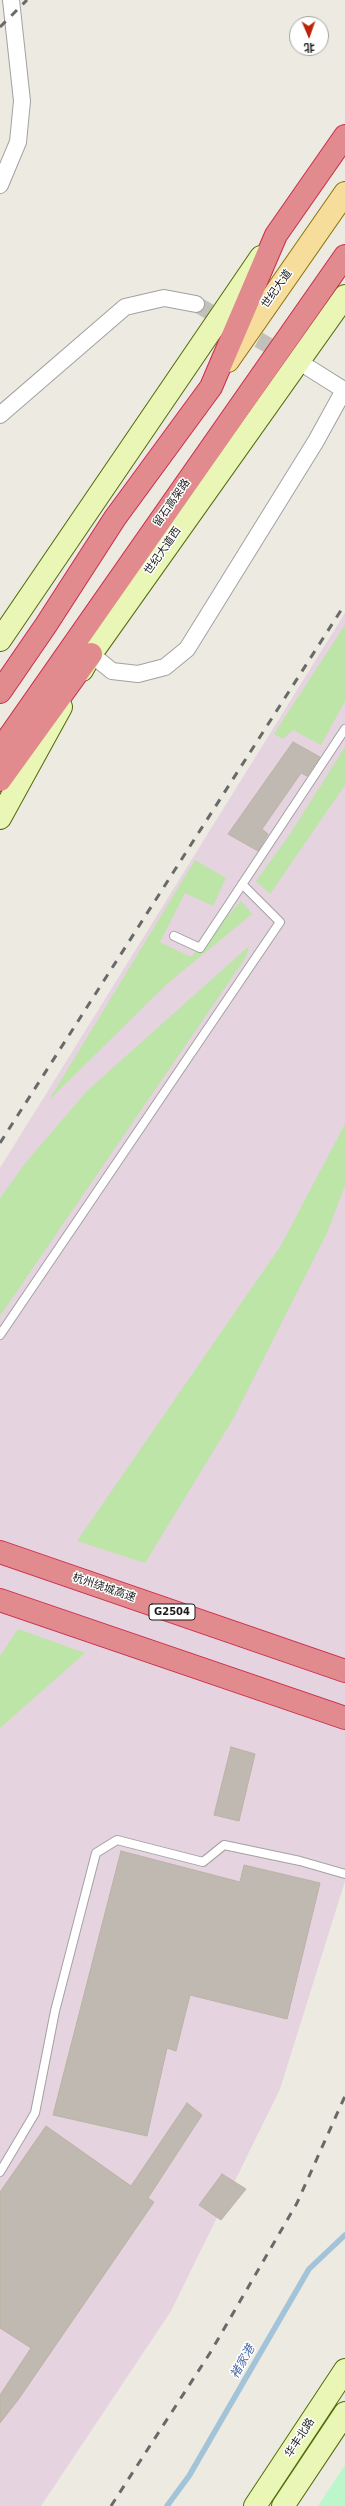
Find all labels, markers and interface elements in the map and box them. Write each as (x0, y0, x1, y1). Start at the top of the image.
north arrow (289, 16, 329, 56)
text: 北 (304, 41, 315, 54)
street label: 世纪大道 (259, 267, 295, 311)
street label: 留石高架路 (151, 477, 193, 529)
street label: 世纪大道西 (142, 525, 184, 577)
street label: 杭州绕城高速 (71, 1571, 137, 1605)
road number: G2504 (149, 1604, 195, 1620)
water label: 褚家港 (228, 2343, 258, 2381)
street label: 华丰北路 (282, 2416, 318, 2460)

